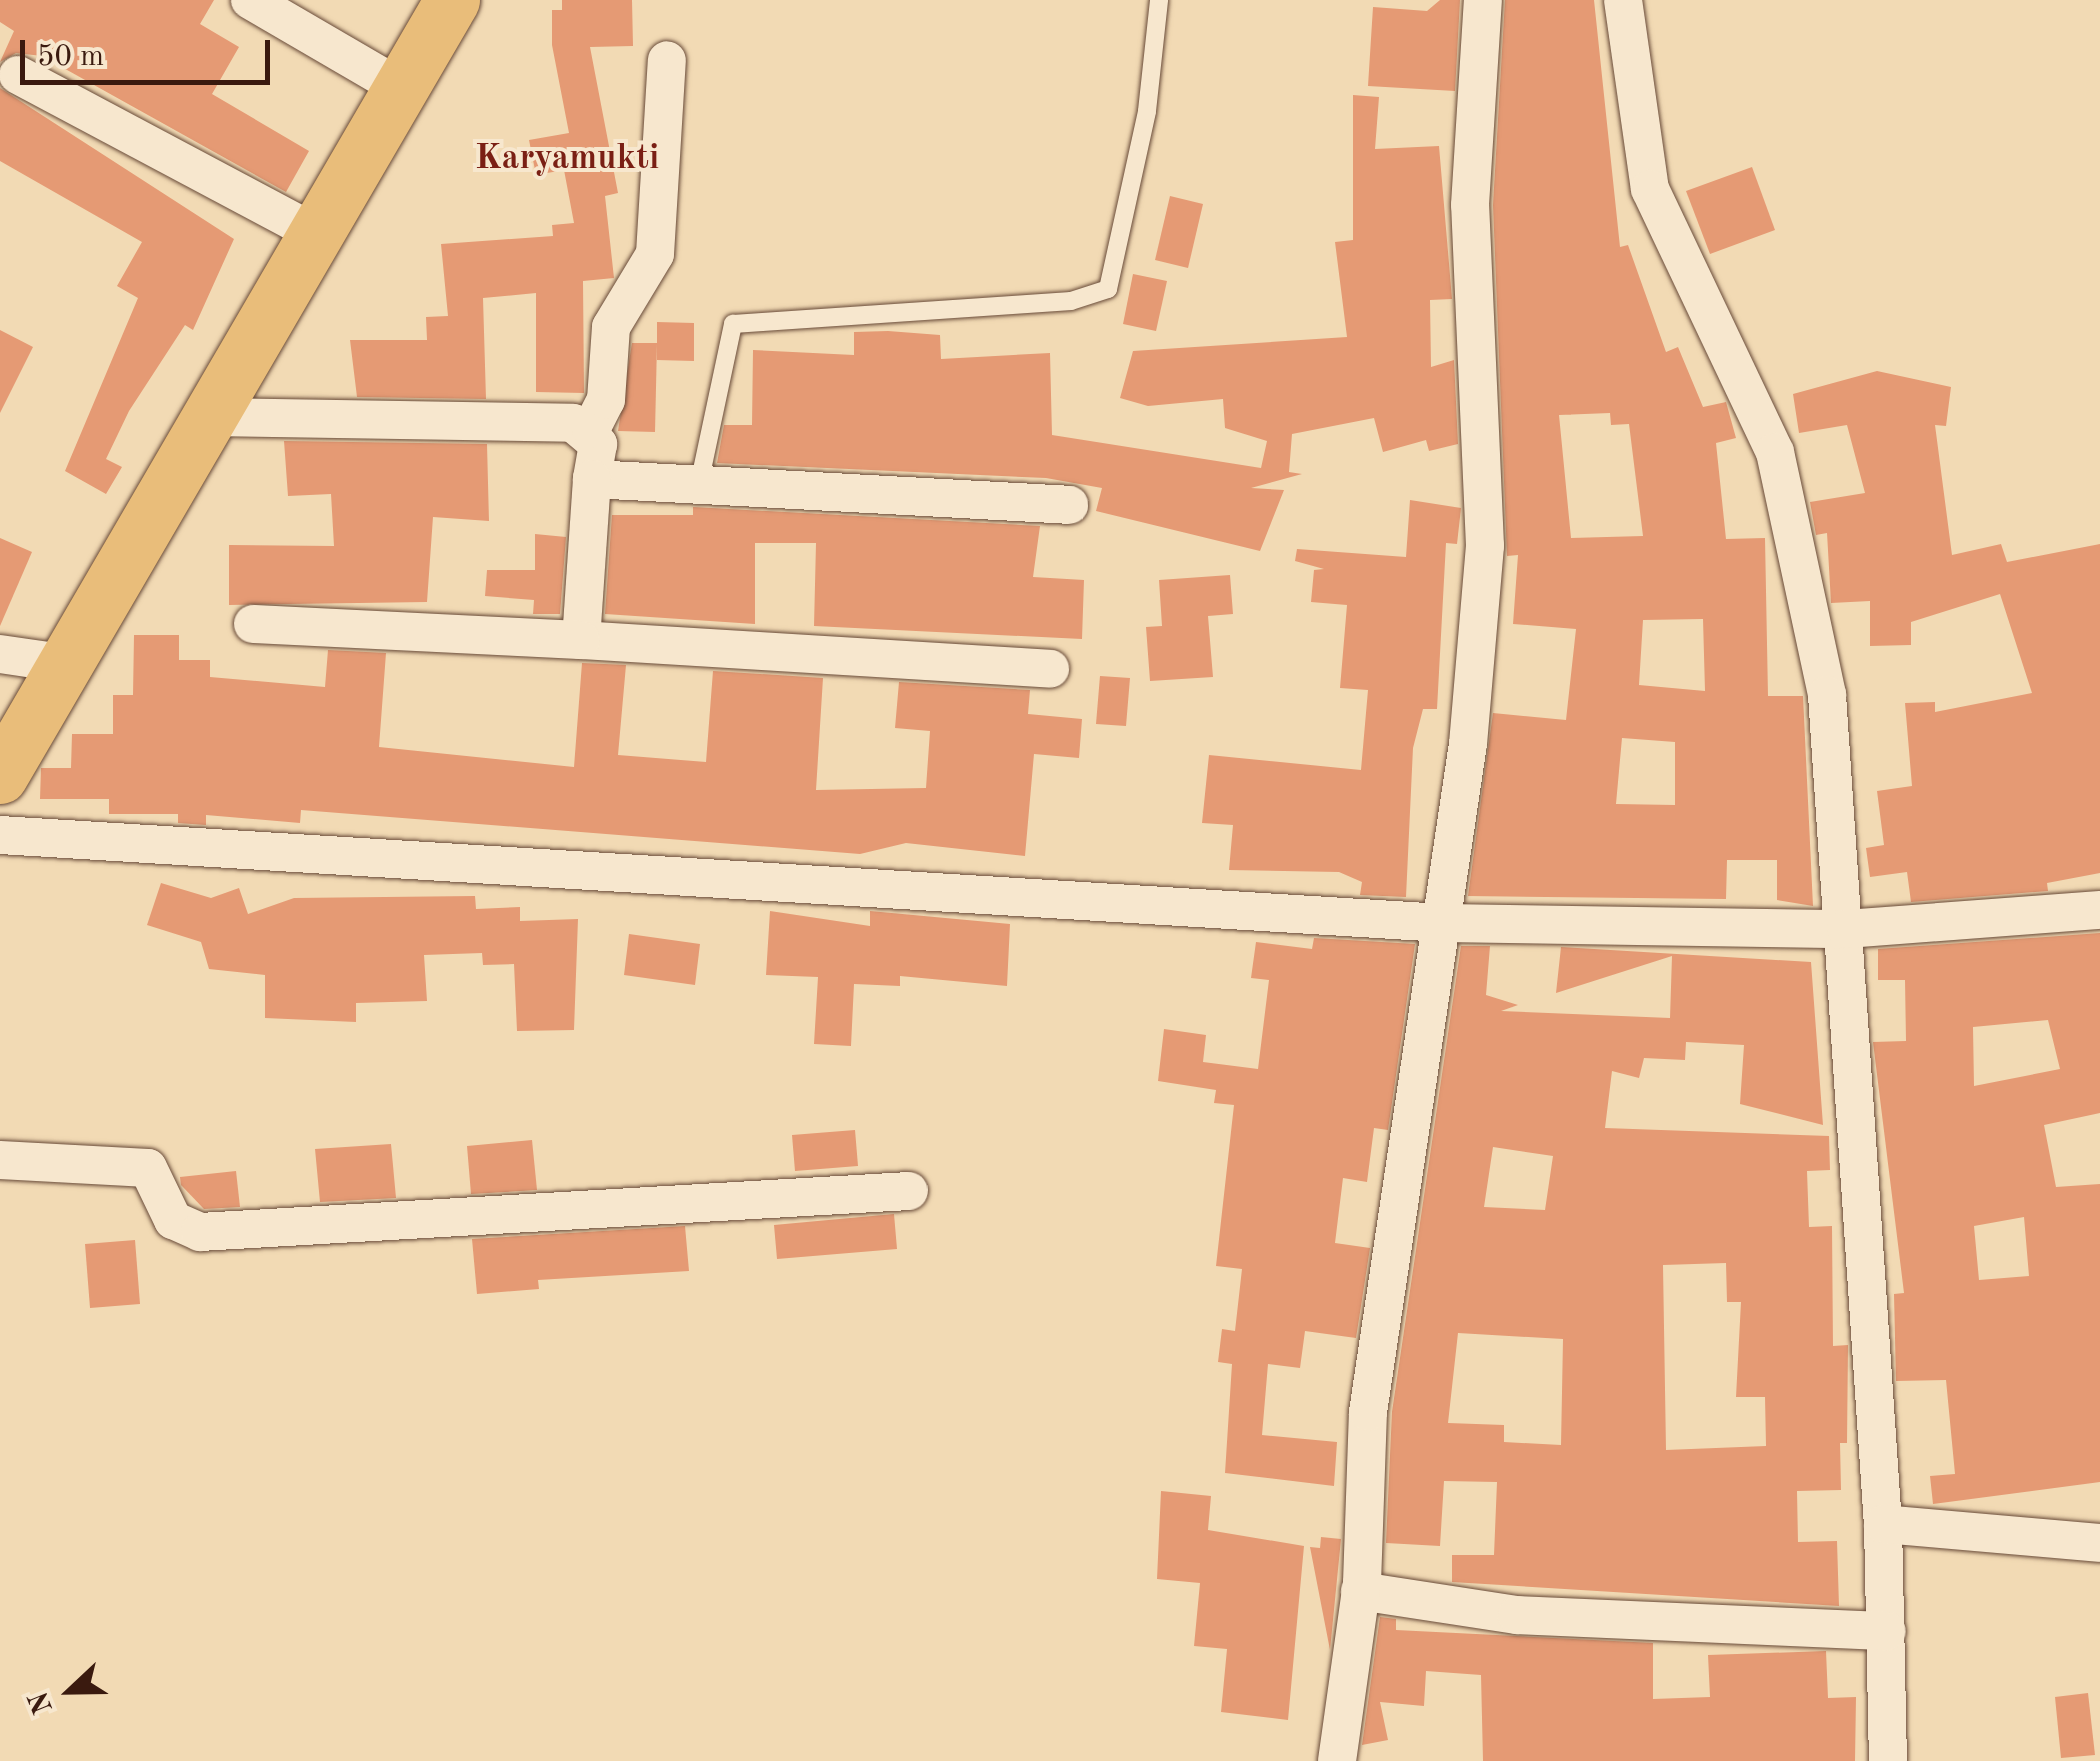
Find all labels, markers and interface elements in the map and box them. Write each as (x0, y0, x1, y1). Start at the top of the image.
scale bar (25, 20, 275, 82)
text: 50 m (37, 42, 104, 72)
district label: Karyamukti (475, 138, 659, 180)
north arrow (20, 1641, 120, 1741)
text: N (25, 1687, 59, 1717)

